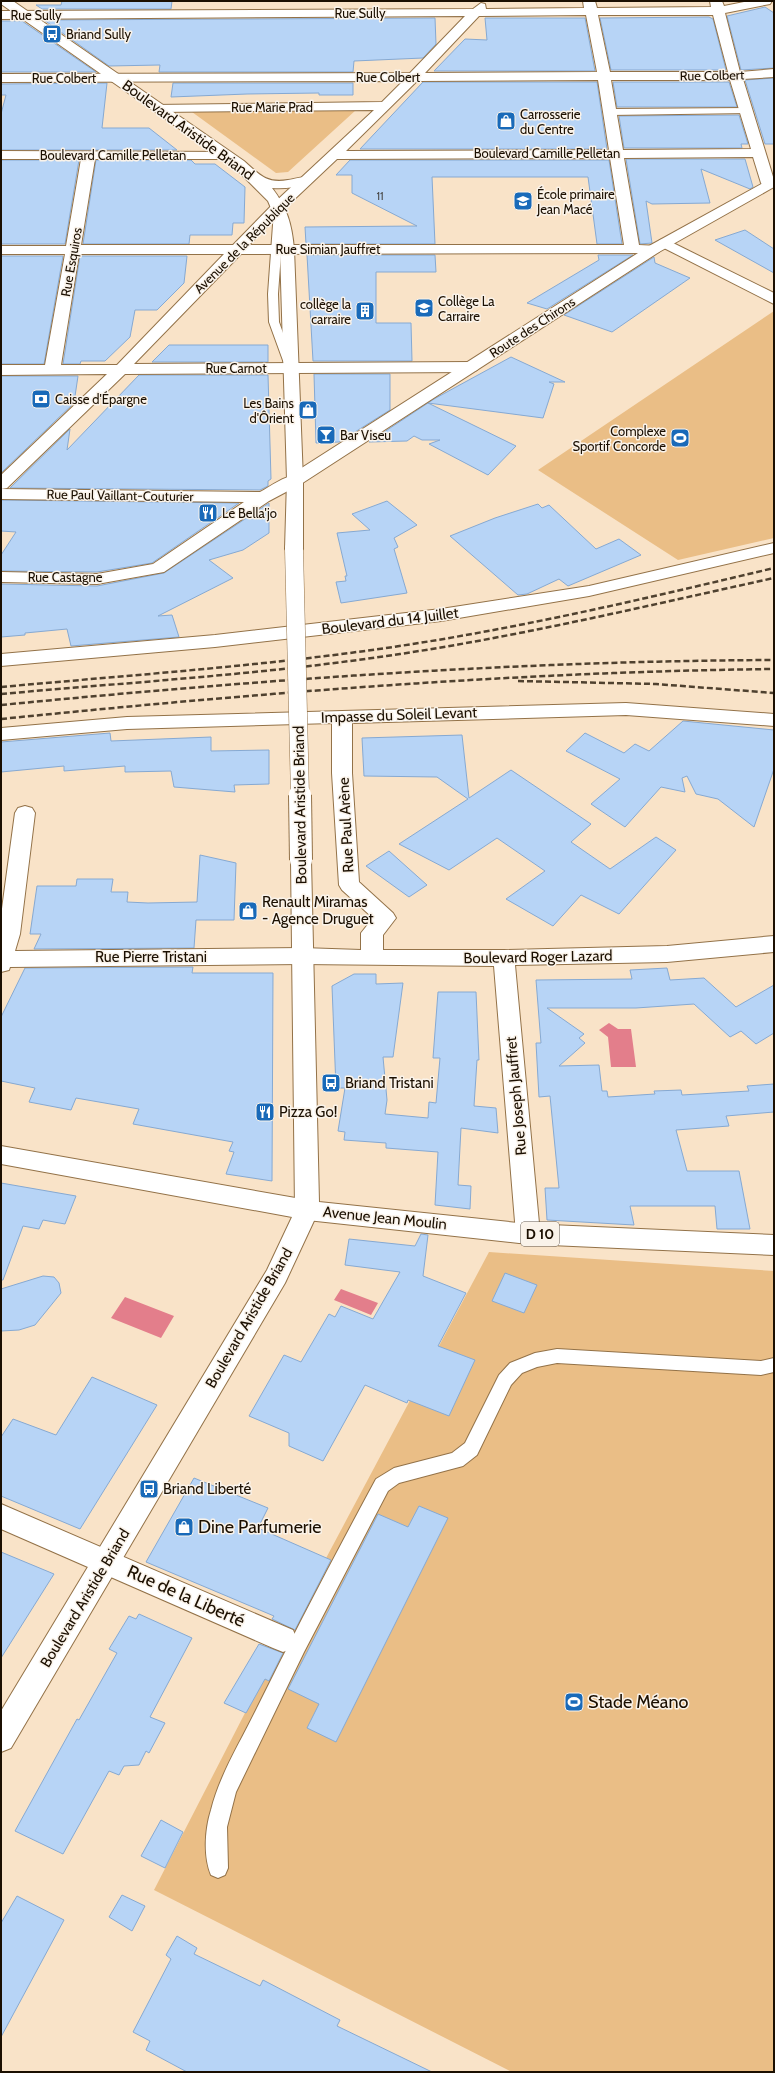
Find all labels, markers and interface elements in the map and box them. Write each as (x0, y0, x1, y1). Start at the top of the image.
street label: Rue Sully (334, 5, 386, 21)
street label: Rue Sully (10, 7, 62, 23)
bus stop icon: Briand Sully (41, 23, 63, 45)
place label: Briand Sully (66, 26, 132, 42)
street label: Rue Colbert (680, 66, 745, 84)
street label: Rue Colbert (356, 69, 421, 85)
street label: Rue Colbert (32, 70, 97, 86)
street label: Boulevard Aristide Briand (119, 76, 257, 184)
street label: Rue Marie Prad (231, 99, 313, 115)
place label: Carrosserie du Centre (520, 106, 581, 137)
shop icon: Carrosserie du Centre (495, 110, 517, 132)
street label: Boulevard Camille Pelletan (474, 145, 620, 161)
street label: Boulevard Camille Pelletan (40, 147, 186, 163)
place label: École primaire Jean Macé (536, 185, 615, 217)
street label: Avenue de la République (191, 189, 298, 296)
house number: 11 (376, 189, 384, 203)
school or university icon: École primaire Jean Macé (512, 190, 534, 212)
street label: Rue Esquiros (57, 226, 85, 298)
street label: Rue Simian Jauffret (276, 241, 381, 257)
place label: Collège La Carraire (438, 293, 495, 324)
street label: Route des Chirons (486, 293, 578, 361)
place label: collège la carraire (300, 296, 352, 327)
school or university icon: Collège La Carraire (413, 297, 435, 319)
building icon: collège la carraire (354, 300, 376, 322)
street label: Rue Carnot (205, 360, 267, 376)
bank icon: Caisse d'Épargne (30, 388, 52, 410)
place label: Caisse d'Épargne (55, 390, 147, 407)
place label: Les Bains d'Ôrient (243, 395, 295, 426)
shop icon: Les Bains d'Ôrient (297, 399, 319, 421)
place label: Complexe Sportif Concorde (573, 423, 666, 454)
bar icon: Bar Viseu (315, 424, 337, 446)
place label: Bar Viseu (340, 427, 391, 443)
sports icon: Complexe Sportif Concorde (669, 427, 691, 449)
street label: Rue Paul Vaillant-Couturier (46, 486, 194, 504)
restaurant icon: Le Bella'jo (197, 502, 219, 524)
place label: Le Bella'jo (222, 505, 277, 522)
street label: Rue Castagne (28, 569, 103, 585)
street label: Boulevard du 14 Juillet (321, 604, 459, 638)
street label: Impasse du Soleil Levant (320, 703, 478, 727)
street label: Boulevard Aristide Briand (290, 726, 310, 884)
street label: Rue Paul Arène (334, 776, 357, 873)
place label: Renault Miramas - Agence Druguet (262, 893, 374, 928)
shop icon: Renault Miramas - Agence Druguet (237, 900, 259, 922)
street label: Boulevard Roger Lazard (463, 947, 613, 967)
street label: Rue Pierre Tristani (95, 948, 207, 966)
street label: Rue Joseph Jauffret (502, 1036, 530, 1156)
bus stop icon: Briand Tristani (320, 1072, 342, 1094)
place label: Briand Tristani (345, 1074, 434, 1092)
restaurant icon: Pizza Go! (254, 1101, 276, 1123)
place label: Pizza Go! (279, 1103, 337, 1121)
street label: Avenue Jean Moulin (322, 1203, 448, 1233)
road number: D 10 (521, 1222, 559, 1246)
street label: Boulevard Aristide Briand (202, 1245, 296, 1391)
bus stop icon: Briand Liberté (138, 1478, 160, 1500)
place label: Briand Liberté (163, 1480, 252, 1498)
shop icon: Dine Parfumerie (173, 1516, 195, 1538)
place label: Dine Parfumerie (198, 1516, 322, 1538)
street label: Boulevard Aristide Briand (36, 1525, 134, 1671)
street label: Rue de la Liberté (124, 1560, 248, 1632)
sports icon: Stade Méano (563, 1691, 585, 1713)
place label: Stade Méano (588, 1691, 689, 1713)

